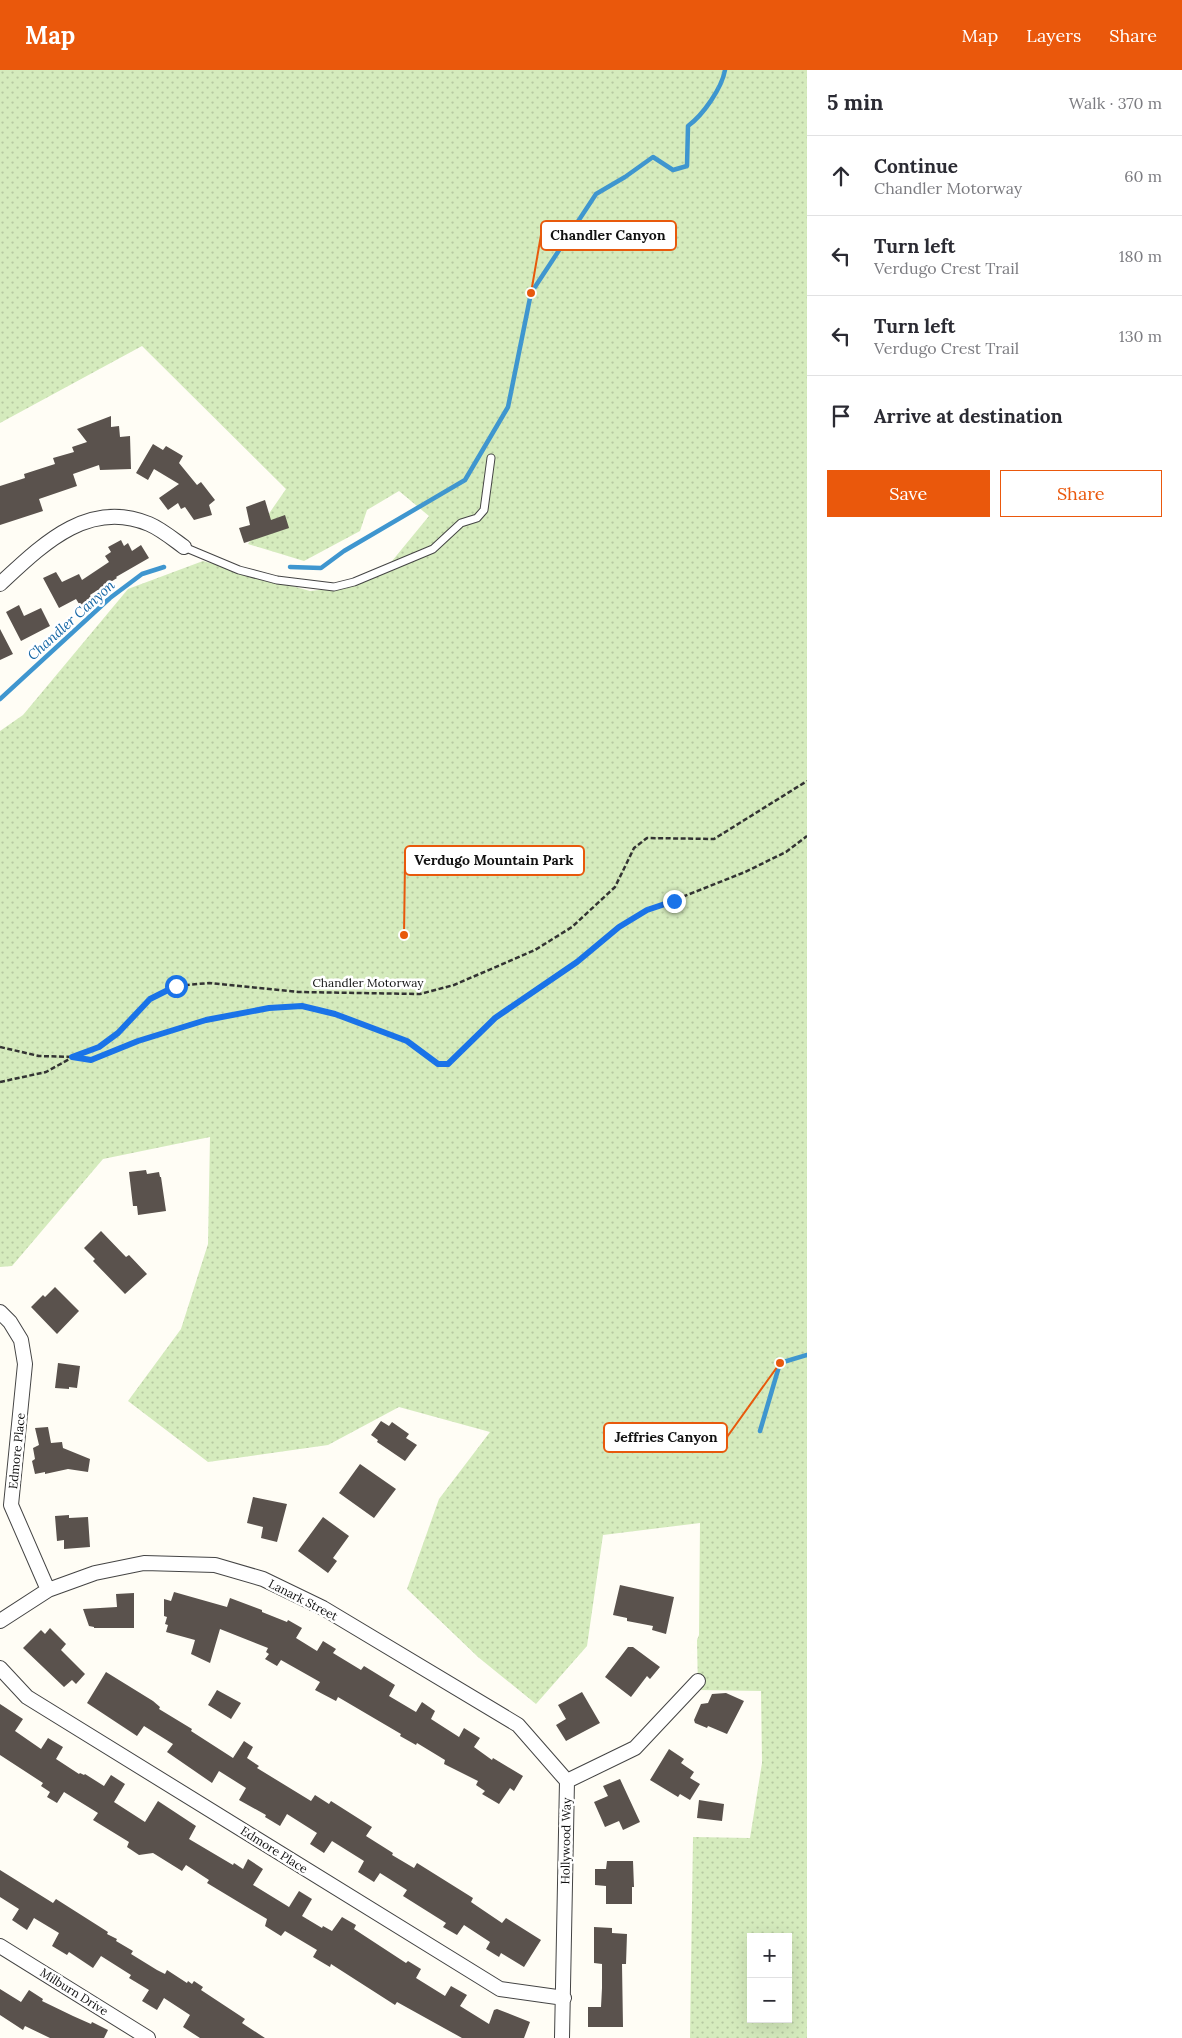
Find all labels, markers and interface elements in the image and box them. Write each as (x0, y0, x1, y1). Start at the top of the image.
text: Map (25, 20, 75, 51)
text: Map (962, 24, 998, 47)
text: Layers (1026, 24, 1081, 47)
text: Share (1109, 24, 1157, 47)
text: 5 min (827, 89, 883, 116)
text: Walk · 370 m (1069, 93, 1162, 113)
text: Continue (874, 154, 958, 178)
icon: ahead (827, 162, 855, 190)
text: 60 m (1124, 166, 1162, 186)
text: Chandler Motorway (874, 178, 1022, 198)
callout: Chandler Canyon (541, 221, 676, 250)
text: Chandler Canyon (550, 226, 666, 244)
text: Turn left (874, 234, 955, 258)
icon: left (827, 242, 855, 270)
text: 180 m (1119, 246, 1162, 266)
text: Verdugo Crest Trail (874, 258, 1019, 278)
text: Turn left (874, 314, 955, 338)
icon: left (827, 322, 855, 350)
text: 130 m (1119, 326, 1162, 346)
text: Verdugo Crest Trail (874, 338, 1019, 358)
icon: arrive (827, 402, 855, 430)
text: Arrive at destination (874, 404, 1063, 428)
button: Save (827, 470, 990, 517)
button: Share (1000, 470, 1162, 517)
water label: Chandler Canyon (24, 576, 119, 664)
callout: Verdugo Mountain Park (405, 846, 584, 875)
text: Verdugo Mountain Park (414, 851, 574, 869)
route end (663, 890, 686, 913)
route start (165, 975, 188, 998)
street label: Chandler Motorway (312, 975, 424, 990)
street label: Edmore Place (5, 1412, 28, 1490)
callout: Jeffries Canyon (604, 1423, 727, 1452)
text: Jeffries Canyon (614, 1428, 718, 1446)
street label: Lanark Street (266, 1576, 341, 1624)
street label: Hollywood Way (557, 1797, 574, 1884)
street label: Edmore Place (238, 1823, 311, 1877)
map controls (747, 1933, 792, 2023)
button: + (747, 1933, 792, 1978)
street label: Milburn Drive (37, 1965, 111, 2019)
button: − (747, 1978, 792, 2023)

